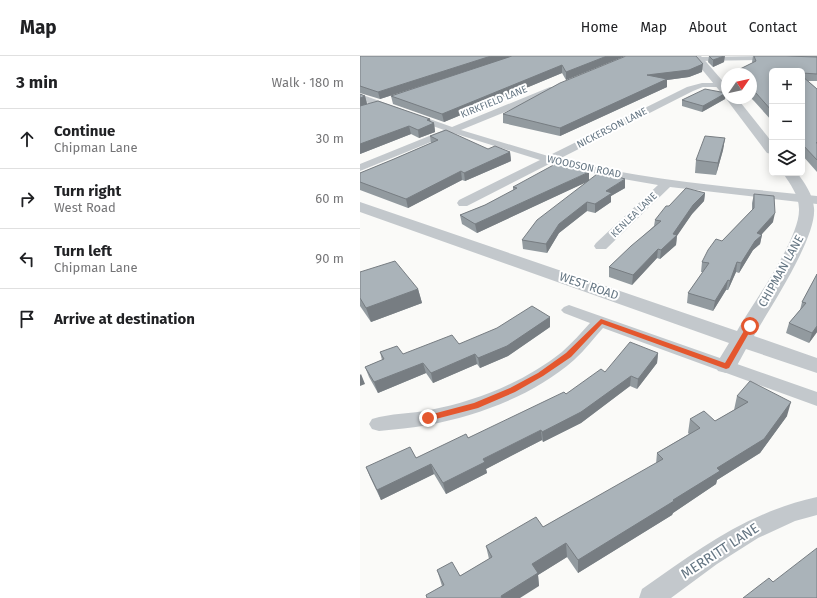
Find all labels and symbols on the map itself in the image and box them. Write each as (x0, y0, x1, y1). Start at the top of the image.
north arrow (721, 68, 757, 104)
street label: KIRKFIELD LANE (459, 83, 529, 121)
street label: NICKERSON LANE (575, 105, 649, 151)
street label: WOODSON ROAD (546, 153, 622, 181)
street label: KENLEA LANE (608, 190, 660, 240)
street label: CHIPMAN LANE (755, 233, 807, 309)
street label: WEST ROAD (557, 269, 621, 303)
route start (741, 317, 759, 335)
route end (419, 409, 437, 427)
street label: MERRITT LANE (678, 519, 762, 583)

